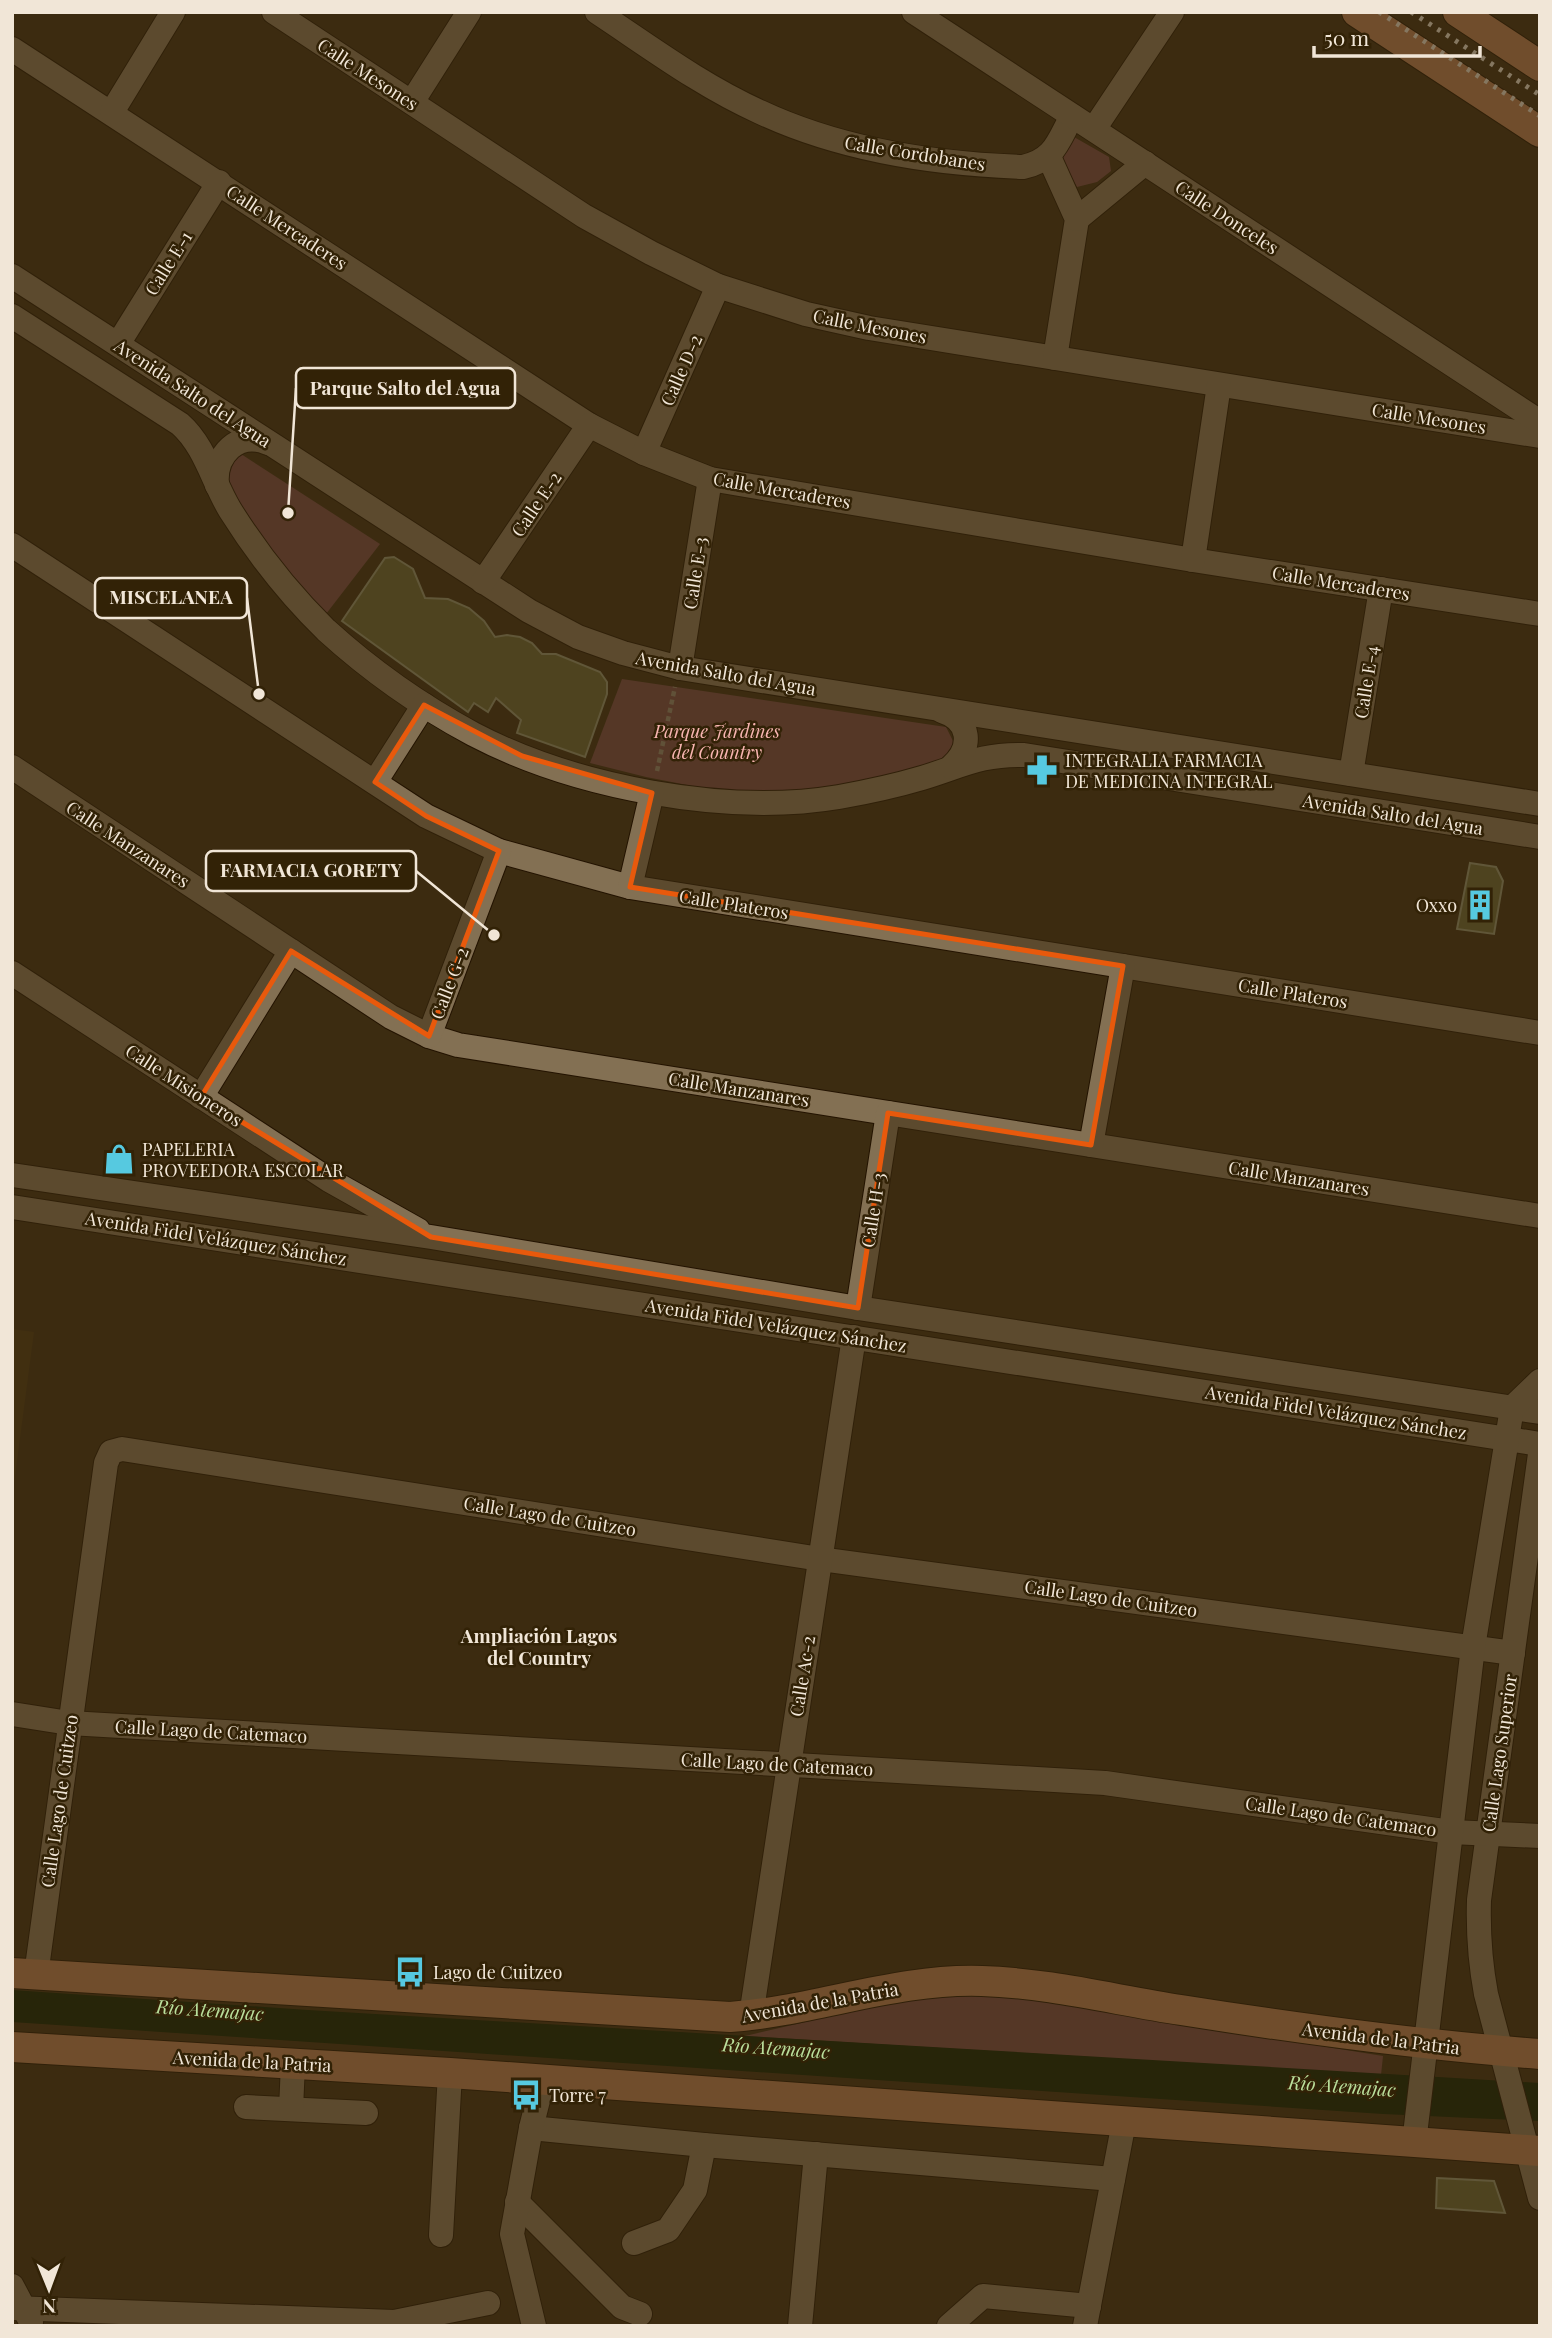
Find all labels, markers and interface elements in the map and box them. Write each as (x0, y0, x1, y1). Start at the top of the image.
scale bar (1314, 14, 1480, 58)
text: 50 m (1324, 23, 1370, 51)
street label: Calle Mesones (313, 33, 423, 115)
street label: Calle Cordobanes (843, 130, 987, 176)
street label: Calle Donceles (1171, 175, 1283, 259)
street label: Calle Mercaderes (222, 179, 352, 275)
street label: Calle E-1 (139, 226, 197, 300)
street label: Calle Mesones (811, 303, 929, 349)
street label: Calle D-2 (655, 331, 707, 409)
street label: Avenida Salto del Agua (109, 333, 276, 453)
callout: Parque Salto del Agua (296, 368, 515, 408)
text: Parque Salto del Agua (310, 374, 501, 400)
street label: Calle Mesones (1370, 397, 1488, 439)
street label: Calle Mercaderes (711, 466, 853, 514)
street label: Calle E-2 (505, 467, 567, 541)
street label: Calle E-3 (677, 535, 713, 611)
street label: Calle Mercaderes (1270, 560, 1412, 606)
callout: MISCELANEA (95, 578, 247, 618)
text: MISCELANEA (109, 583, 233, 609)
street label: Calle E-4 (1348, 644, 1384, 720)
street label: Avenida Salto del Agua (633, 645, 818, 701)
park label: Parque Jardines del Country (653, 719, 780, 764)
place label: INTEGRALIA FARMACIA DE MEDICINA INTEGRAL (1065, 748, 1273, 793)
pharmacy icon: INTEGRALIA FARMACIA DE MEDICINA INTEGRAL (1025, 753, 1059, 787)
street label: Avenida Salto del Agua (1300, 788, 1485, 840)
street label: Calle Manzanares (62, 795, 194, 893)
callout: FARMACIA GORETY (206, 851, 416, 891)
text: FARMACIA GORETY (220, 856, 402, 882)
street label: Calle Plateros (678, 883, 790, 925)
building icon: Oxxo (1463, 888, 1497, 922)
place label: Oxxo (1416, 893, 1457, 917)
street label: Calle G-2 (424, 944, 474, 1022)
street label: Calle Plateros (1237, 972, 1349, 1014)
street label: Calle Misioneros (121, 1038, 247, 1132)
street label: Calle Manzanares (667, 1066, 811, 1112)
place label: PAPELERIA PROVEEDORA ESCOLAR (142, 1137, 344, 1182)
shop icon: PAPELERIA PROVEEDORA ESCOLAR (102, 1142, 136, 1176)
street label: Calle Manzanares (1227, 1155, 1371, 1201)
street label: Calle H-3 (855, 1171, 891, 1249)
street label: Avenida Fidel Velázquez Sánchez (83, 1205, 348, 1271)
street label: Avenida Fidel Velázquez Sánchez (643, 1292, 908, 1358)
street label: Avenida Fidel Velázquez Sánchez (1203, 1379, 1468, 1445)
street label: Calle Lago de Cuitzeo (462, 1491, 638, 1542)
street label: Calle Lago de Cuitzeo (1023, 1574, 1199, 1622)
district label: Ampliación Lagos del Country (460, 1622, 617, 1670)
street label: Calle Ac-2 (784, 1634, 820, 1718)
street label: Calle Lago Superior (1476, 1673, 1522, 1833)
street label: Calle Lago de Cuitzeo (35, 1713, 83, 1889)
street label: Calle Lago de Catemaco (114, 1714, 308, 1748)
street label: Calle Lago de Catemaco (680, 1747, 874, 1781)
street label: Calle Lago de Catemaco (1244, 1791, 1438, 1841)
bus stop icon: Lago de Cuitzeo (393, 1955, 427, 1989)
place label: Lago de Cuitzeo (433, 1960, 562, 1984)
street label: Avenida de la Patria (739, 1976, 900, 2028)
water label: Río Atemajac (154, 1992, 265, 2026)
street label: Avenida de la Patria (1300, 2016, 1461, 2060)
water label: Río Atemajac (720, 2030, 831, 2064)
street label: Avenida de la Patria (171, 2045, 332, 2077)
water label: Río Atemajac (1286, 2068, 1397, 2102)
bus stop icon: Torre 7 (509, 2078, 543, 2112)
place label: Torre 7 (549, 2083, 607, 2107)
north arrow (14, 2254, 84, 2324)
text: N (42, 2294, 56, 2320)

